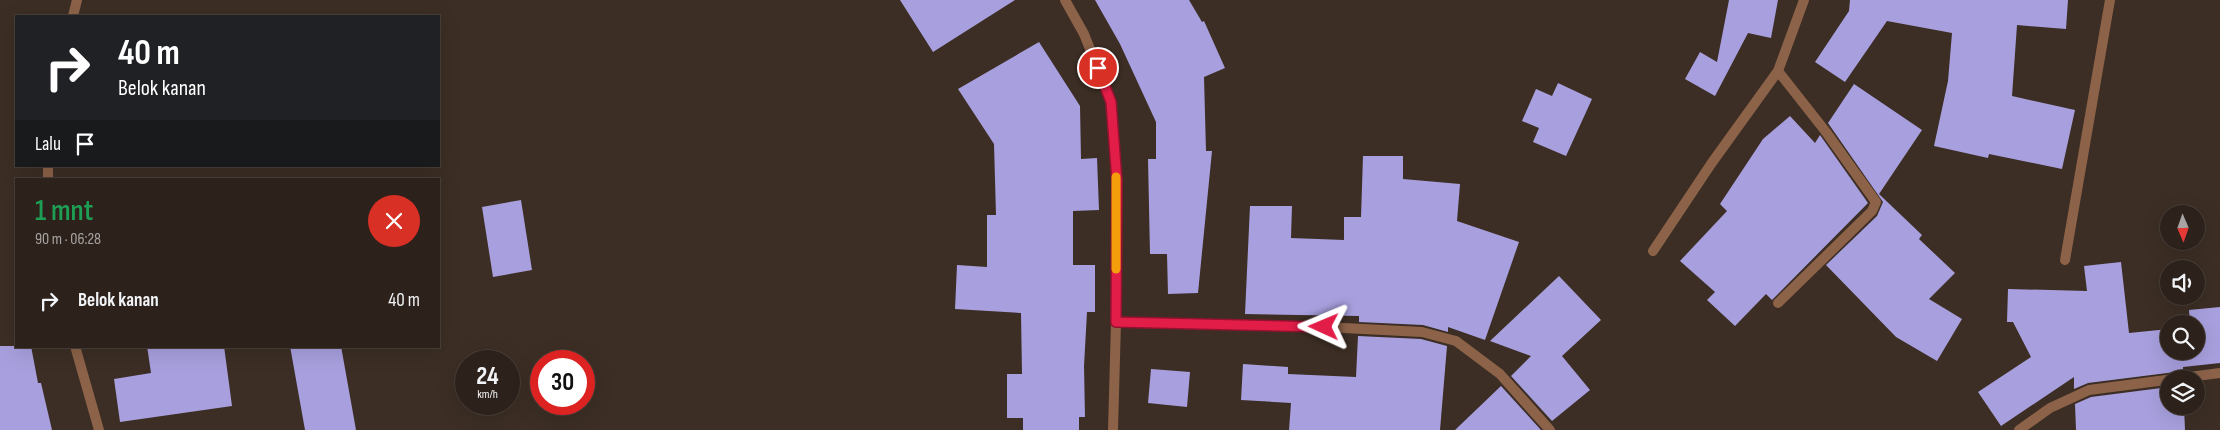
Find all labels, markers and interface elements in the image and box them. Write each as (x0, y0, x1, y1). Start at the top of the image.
text: 40 m (118, 32, 180, 75)
icon: right (35, 35, 100, 100)
pin (1077, 47, 1119, 89)
icon: arrive (1084, 54, 1112, 82)
text: Belok kanan (118, 75, 206, 102)
icon: arrive (71, 130, 99, 158)
text: Lalu (35, 133, 61, 156)
text: 1 mnt (35, 193, 93, 229)
button: close (368, 195, 420, 247)
north arrow (2160, 205, 2205, 250)
map controls (2160, 205, 2205, 415)
text: 90 m · 06:28 (35, 230, 101, 249)
button: sound (2160, 260, 2205, 305)
icon: right (35, 287, 63, 315)
text: Belok kanan (78, 289, 159, 312)
text: 40 m (388, 289, 420, 312)
position arrow (1297, 300, 1349, 352)
button: search (2160, 315, 2205, 360)
speed limit sign: 30 (530, 350, 595, 415)
text: 24 (476, 361, 499, 392)
button: layers (2160, 370, 2205, 415)
text: km/h (477, 387, 498, 402)

